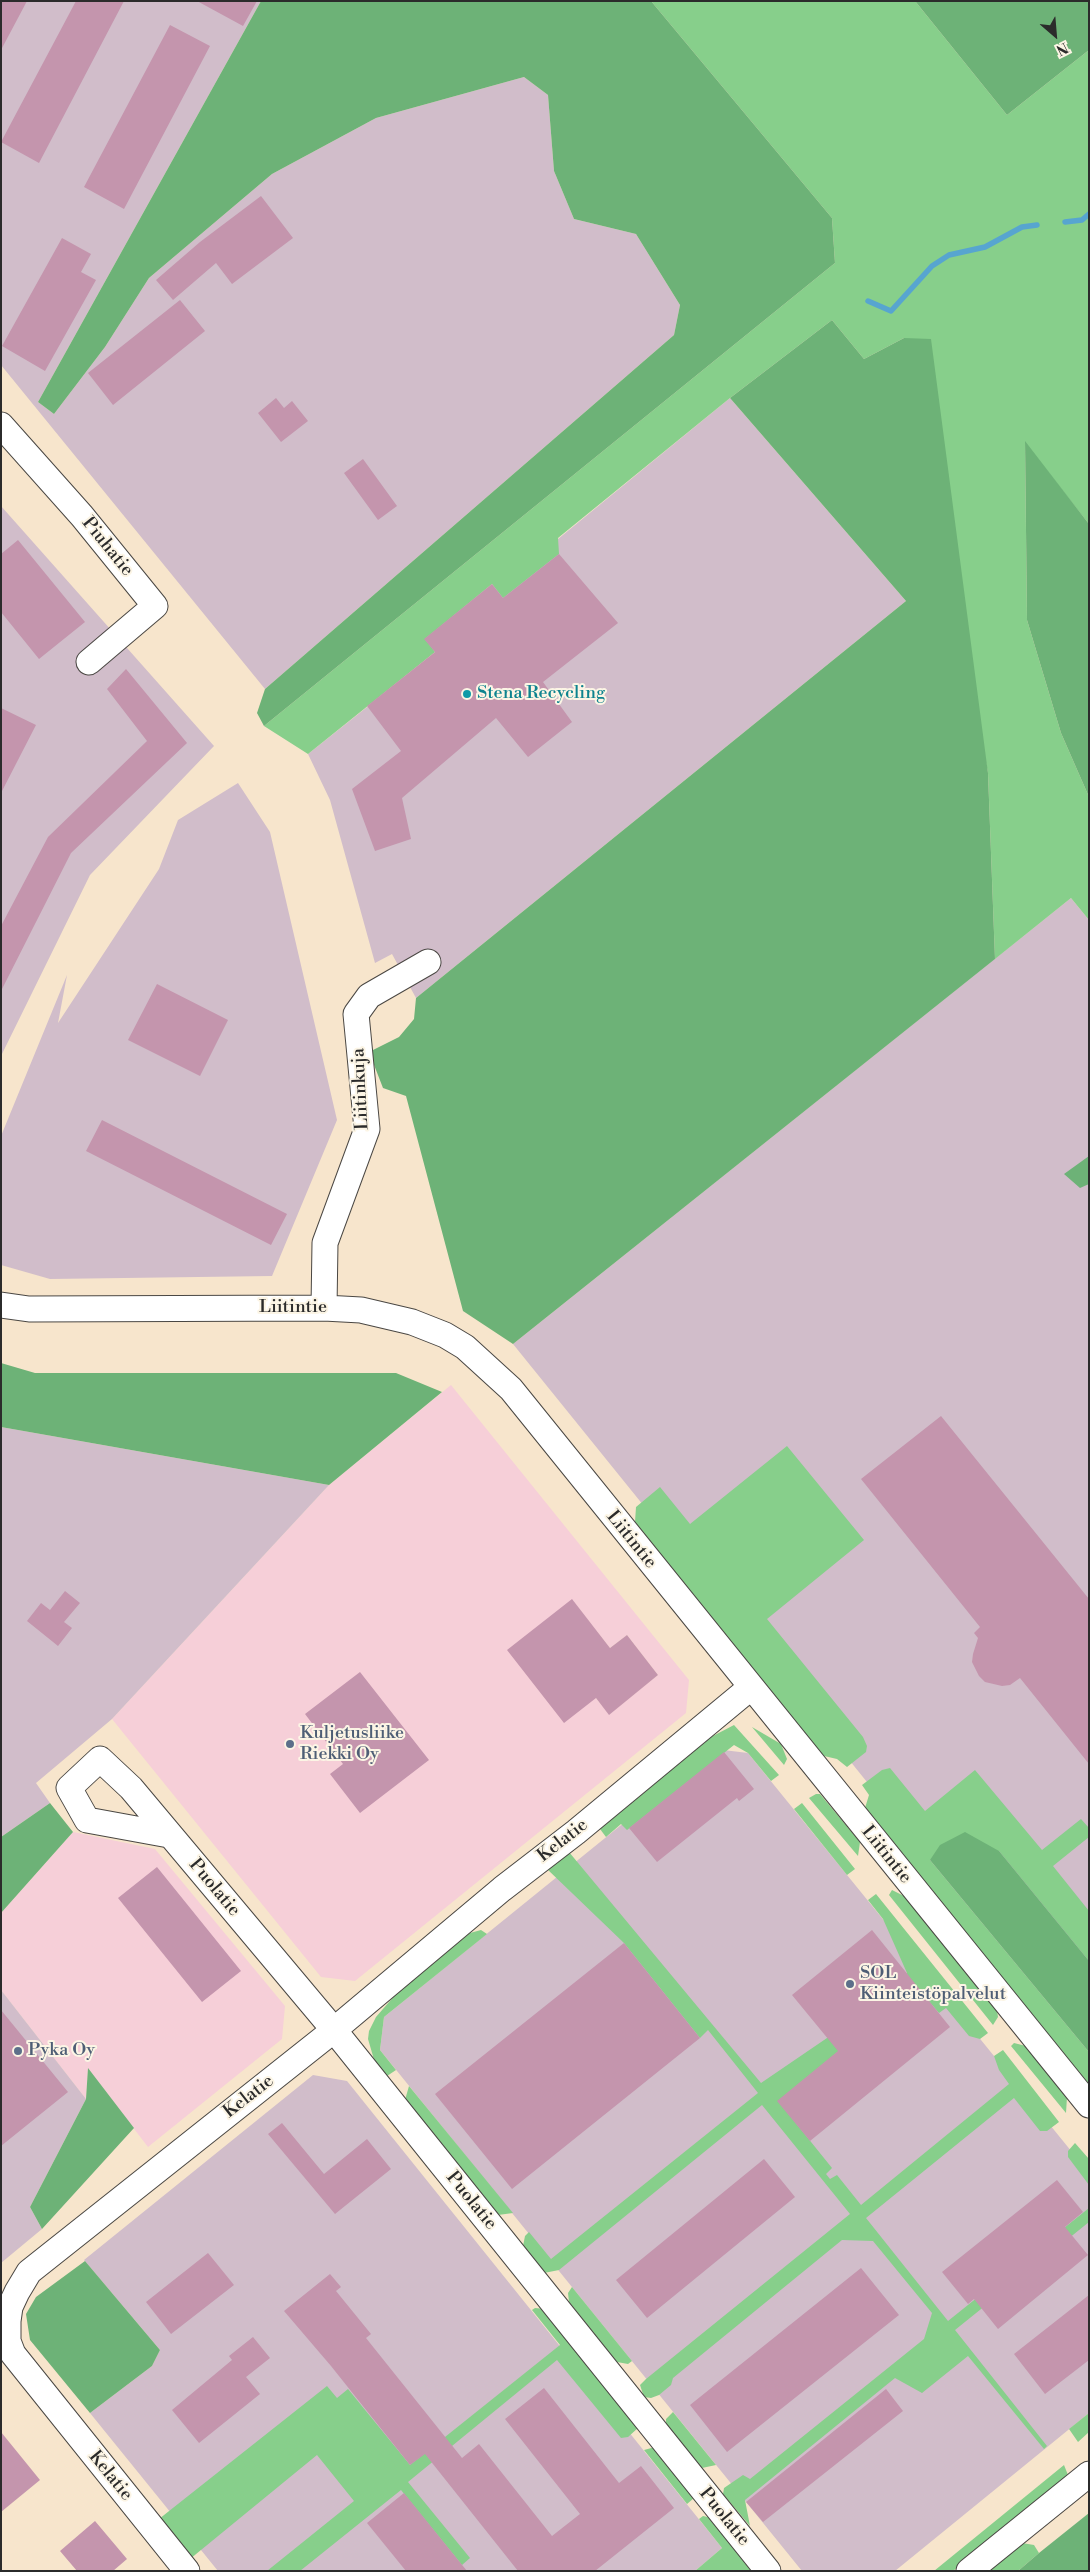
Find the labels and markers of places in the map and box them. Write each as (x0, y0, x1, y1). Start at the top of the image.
place label: Stena Recycling (477, 683, 605, 705)
marker: Stena Recycling (461, 688, 473, 700)
place label: Kuljetusliike Riekki Oy (300, 1723, 404, 1766)
marker: Kuljetusliike Riekki Oy (284, 1738, 296, 1750)
place label: SOL Kiinteistöpalvelut (860, 1963, 1006, 2006)
marker: SOL Kiinteistöpalvelut (844, 1978, 856, 1990)
place label: Pyka Oy (28, 2040, 95, 2062)
marker: Pyka Oy (12, 2045, 24, 2057)

